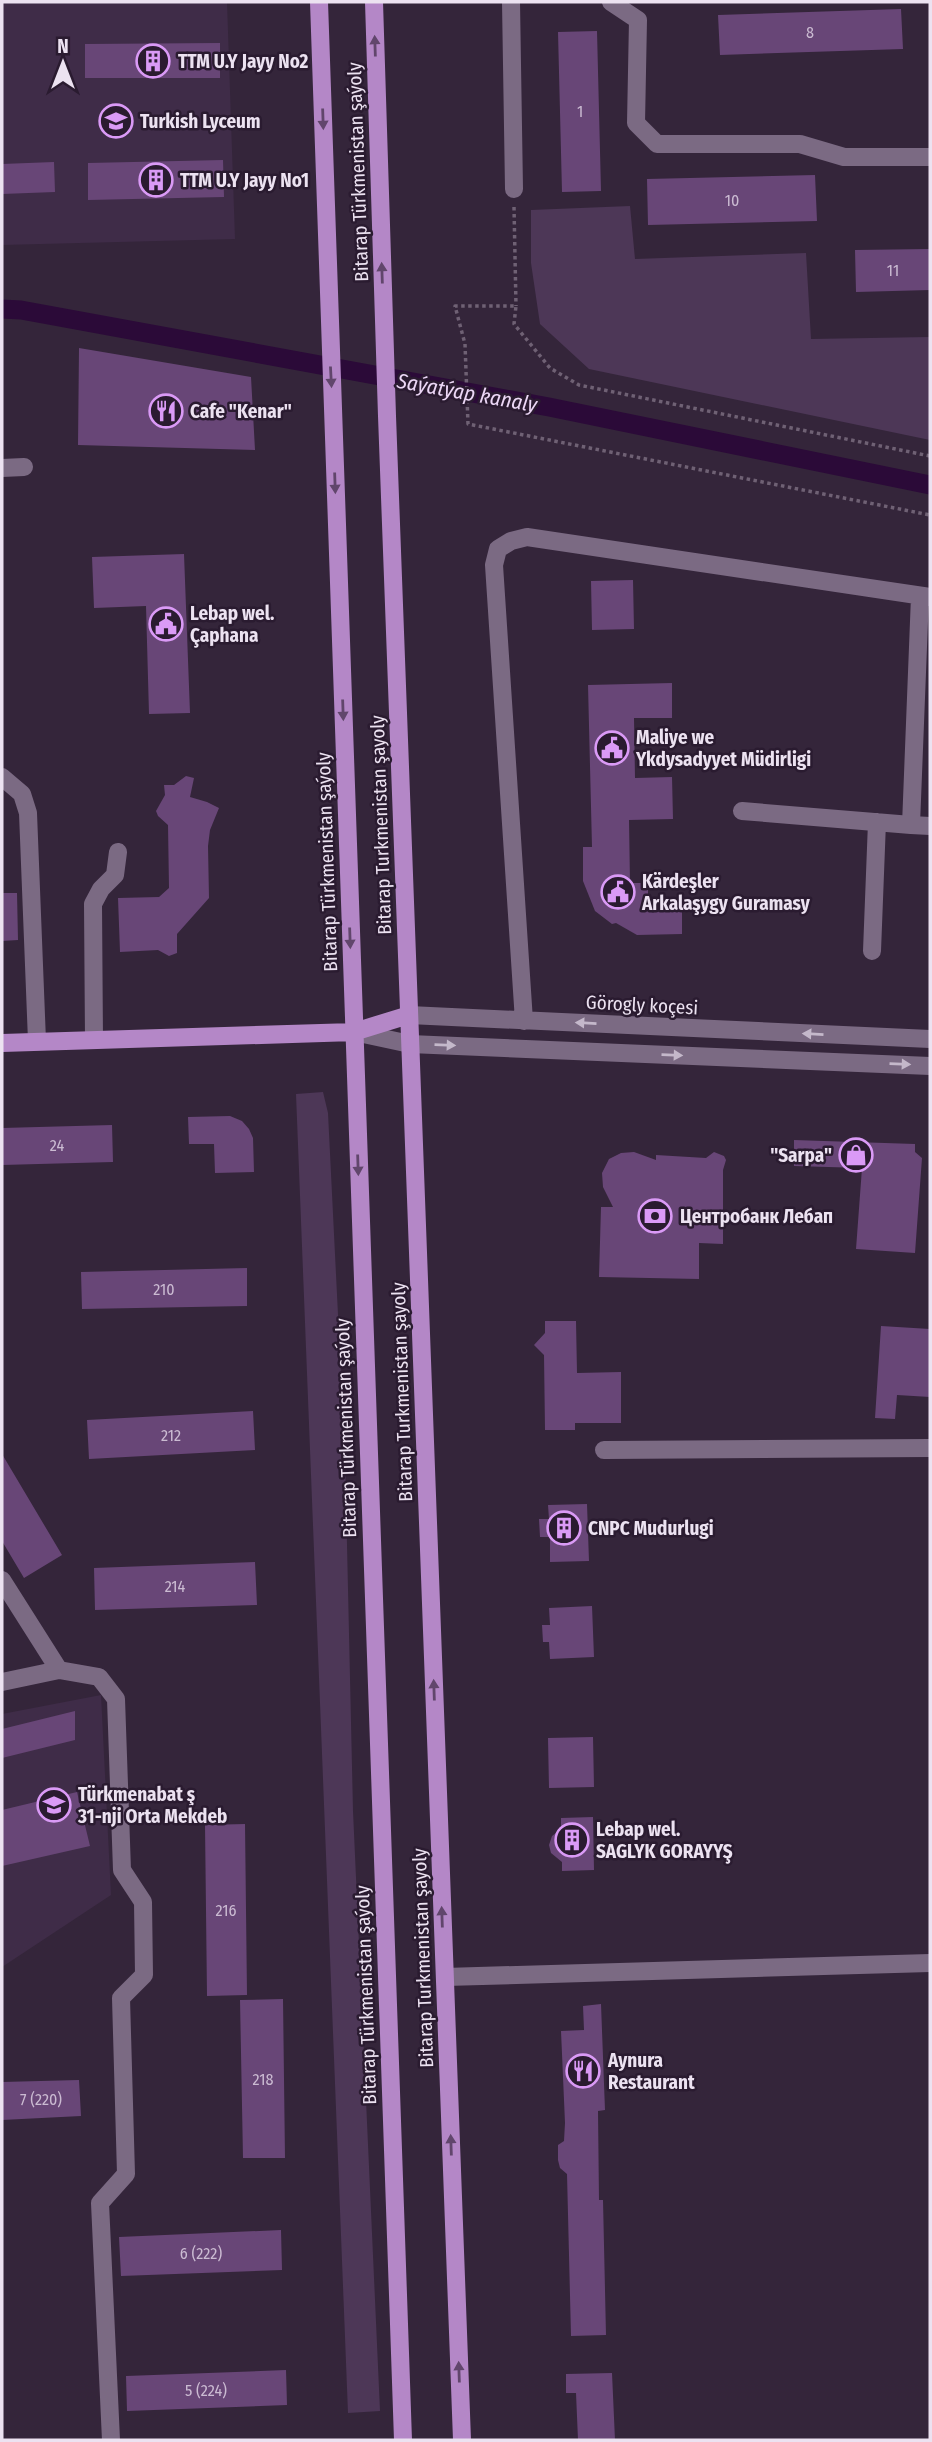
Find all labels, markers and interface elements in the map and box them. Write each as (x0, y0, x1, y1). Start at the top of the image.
house number: 8 (806, 23, 814, 42)
north arrow (28, 28, 98, 98)
text: N (57, 35, 69, 58)
one-way arrow (370, 35, 381, 57)
building icon: TTM U.Y Jayy No2 (134, 42, 172, 80)
place label: TTM U.Y Jayy No2 (178, 50, 308, 73)
street label: Bitarap Türkmenistan şaýoly (343, 61, 373, 282)
school or university icon: Turkish Lyceum (97, 102, 135, 140)
house number: 1 (577, 102, 583, 121)
one-way arrow (317, 108, 328, 130)
place label: Turkish Lyceum (140, 110, 260, 133)
building icon: TTM U.Y Jayy No1 (137, 161, 175, 199)
place label: TTM U.Y Jayy No1 (180, 169, 309, 192)
house number: 10 (725, 191, 739, 210)
house number: 11 (887, 261, 899, 280)
one-way arrow (377, 262, 388, 284)
one-way arrow (325, 366, 336, 388)
water label: Saýatýap kanaly (394, 368, 540, 418)
restaurant icon: Cafe "Kenar" (147, 392, 185, 430)
place label: Cafe "Kenar" (190, 400, 292, 423)
one-way arrow (329, 472, 340, 494)
place label: Lebap wel. Çaphana (190, 602, 274, 648)
public building icon: Lebap wel. Çaphana (147, 605, 185, 643)
one-way arrow (337, 700, 348, 722)
street label: Bitarap Turkmenistan şayoly (366, 714, 396, 935)
place label: Maliye we Ykdysadyyet Müdirligi (635, 726, 811, 771)
public building icon: Maliye we Ykdysadyyet Müdirligi (593, 729, 631, 767)
street label: Bitarap Türkmenistan şaýoly (312, 751, 342, 972)
place label: Kärdeşler Arkalaşygy Guramasy (641, 870, 811, 915)
public building icon: Kärdeşler Arkalaşygy Guramasy (599, 873, 637, 911)
one-way arrow (345, 927, 356, 949)
street label: Görogly koçesi (585, 991, 699, 1019)
one-way arrow (575, 1018, 597, 1029)
one-way arrow (802, 1028, 824, 1039)
one-way arrow (434, 1040, 456, 1051)
one-way arrow (662, 1049, 684, 1060)
one-way arrow (889, 1059, 911, 1070)
house number: 24 (50, 1136, 64, 1155)
shop icon: "Sarpa" (837, 1136, 875, 1174)
place label: "Sarpa" (770, 1144, 832, 1167)
one-way arrow (353, 1154, 364, 1176)
bank icon: Центробанк Лебап (636, 1197, 674, 1235)
place label: Центробанк Лебап (680, 1205, 833, 1228)
house number: 210 (153, 1280, 175, 1299)
street label: Bitarap Turkmenistan şayoly (387, 1281, 417, 1502)
street label: Bitarap Türkmenistan şaýoly (331, 1317, 361, 1538)
house number: 212 (161, 1426, 181, 1445)
building icon: CNPC Mudurlugi (545, 1509, 583, 1547)
place label: CNPC Mudurlugi (588, 1517, 714, 1540)
house number: 214 (165, 1577, 186, 1596)
one-way arrow (428, 1679, 439, 1701)
place label: Türkmenabat ş 31-nji Orta Mekdeb (77, 1783, 227, 1828)
school or university icon: Türkmenabat ş 31-nji Orta Mekdeb (35, 1786, 73, 1824)
place label: Lebap wel. SAGLYK GORAYYŞ (596, 1818, 733, 1864)
building icon: Lebap wel. SAGLYK GORAYYŞ (553, 1821, 591, 1859)
street label: Bitarap Turkmenistan şayoly (408, 1847, 438, 2068)
street label: Bitarap Türkmenistan şaýoly (351, 1884, 381, 2105)
house number: 216 (216, 1901, 236, 1920)
one-way arrow (437, 1906, 448, 1928)
place label: Aynura Restaurant (607, 2049, 695, 2094)
restaurant icon: Aynura Restaurant (564, 2052, 602, 2090)
house number: 218 (253, 2070, 273, 2089)
house number: 7 (220) (20, 2090, 62, 2109)
one-way arrow (445, 2133, 456, 2155)
house number: 6 (222) (180, 2244, 222, 2263)
one-way arrow (454, 2361, 465, 2383)
house number: 5 (224) (185, 2381, 227, 2400)

